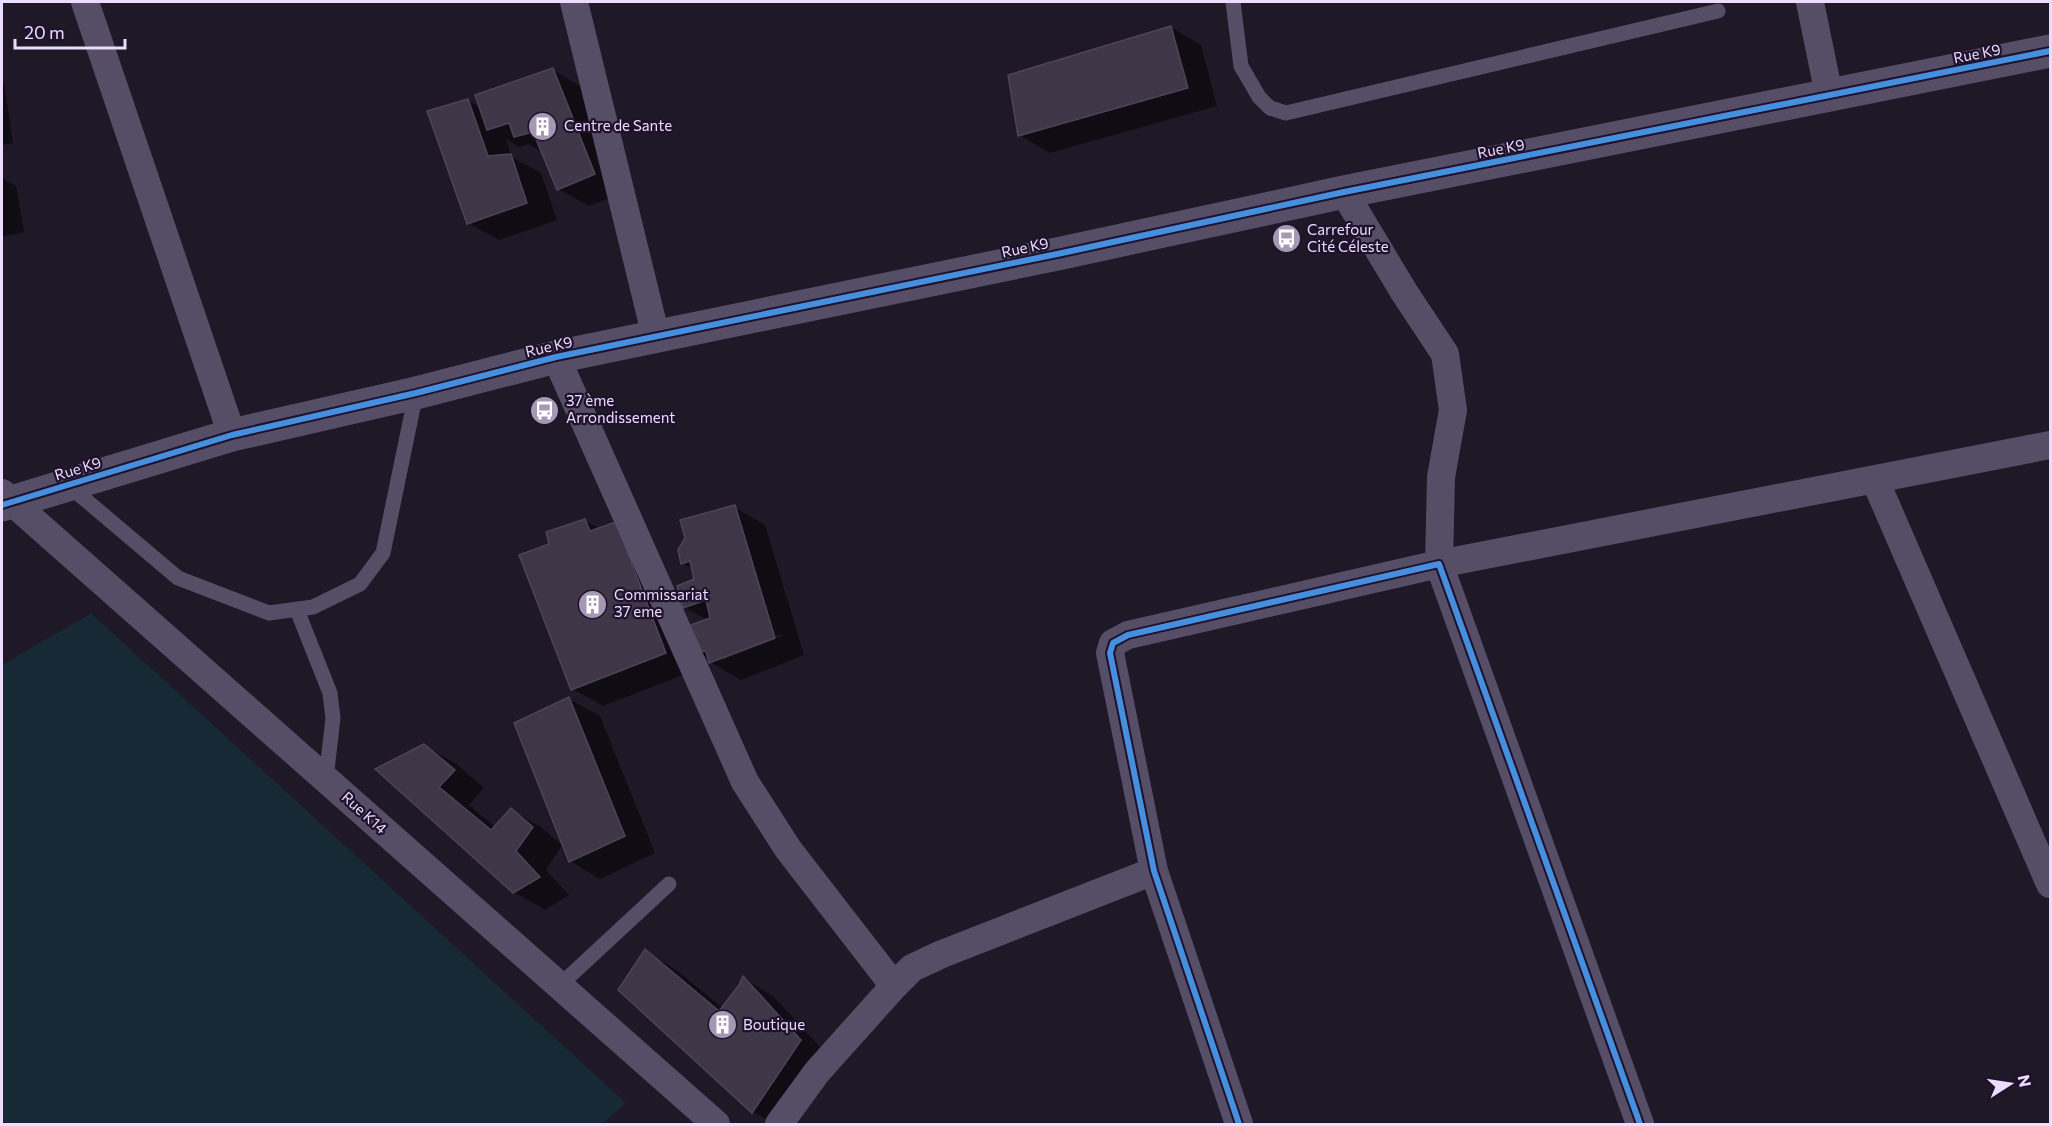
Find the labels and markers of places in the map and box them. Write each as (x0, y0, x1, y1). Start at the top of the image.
building icon: Centre de Sante (527, 110, 559, 142)
place label: Centre de Sante (564, 116, 672, 134)
place label: Carrefour Cité Céleste (1307, 220, 1389, 255)
bus stop icon: Carrefour Cité Céleste (1270, 223, 1302, 255)
place label: 37 ème Arrondissement (566, 391, 675, 426)
bus stop icon: 37 ème Arrondissement (529, 394, 561, 426)
place label: Commissariat 37 eme (614, 585, 709, 620)
building icon: Commissariat 37 eme (577, 588, 609, 620)
building icon: Boutique (706, 1009, 738, 1041)
place label: Boutique (743, 1015, 805, 1033)

